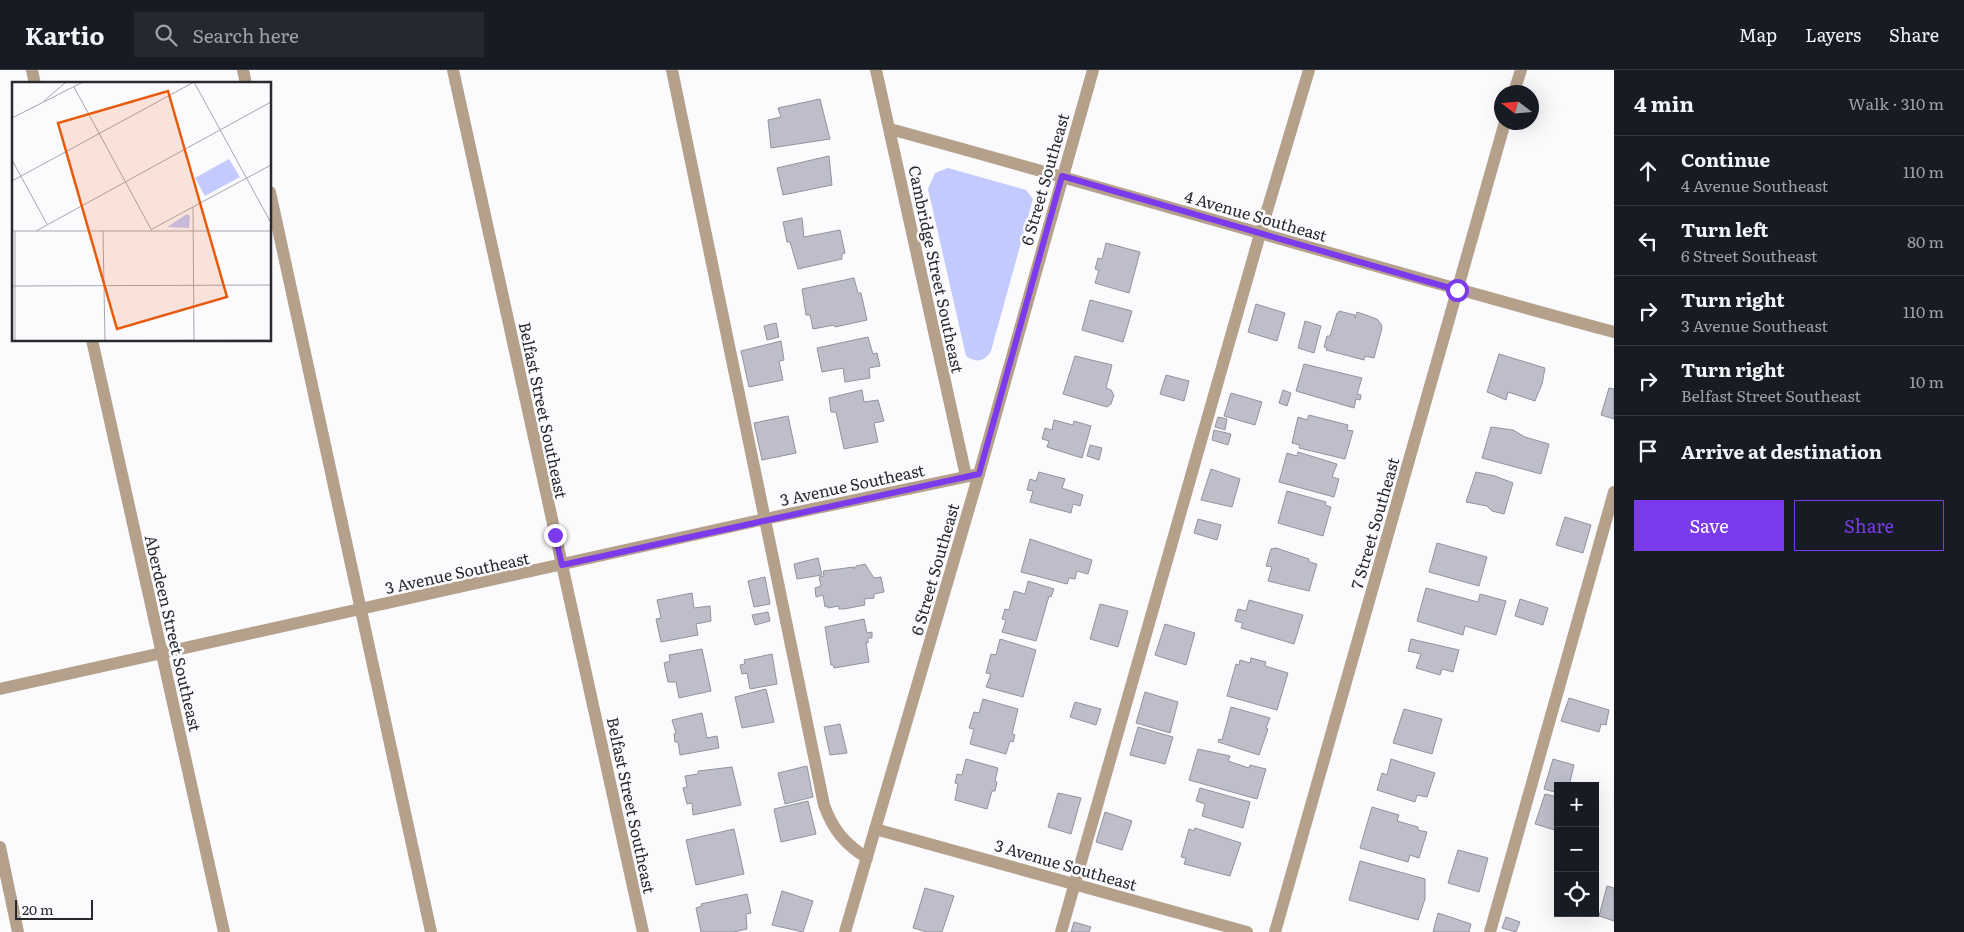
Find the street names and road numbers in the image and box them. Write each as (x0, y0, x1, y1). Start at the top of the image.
street label: 6 Street Southeast (1014, 110, 1075, 248)
street label: Cambridge Street Southeast (903, 163, 971, 376)
street label: 4 Avenue Southeast (1182, 183, 1331, 247)
street label: Belfast Street Southeast (514, 319, 575, 501)
street label: 7 Street Southeast (1344, 454, 1404, 592)
street label: 3 Avenue Southeast (778, 457, 927, 511)
street label: 6 Street Southeast (904, 500, 965, 638)
street label: Aberdeen Street Southeast (140, 532, 208, 734)
street label: 3 Avenue Southeast (383, 545, 532, 599)
street label: Belfast Street Southeast (602, 714, 663, 896)
street label: 3 Avenue Southeast (992, 832, 1140, 896)

